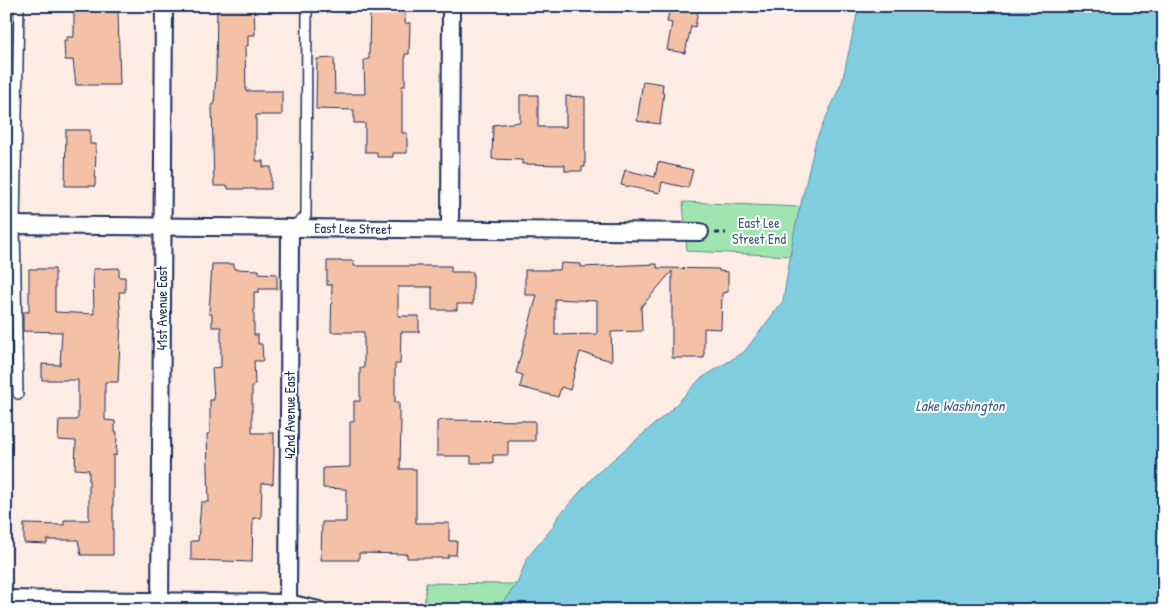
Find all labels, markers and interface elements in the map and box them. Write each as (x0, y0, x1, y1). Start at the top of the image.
park label: East Lee Street End (732, 213, 786, 248)
street label: East Lee Street (314, 218, 392, 238)
street label: 41st Avenue East (152, 266, 171, 350)
street label: 42nd Avenue East (280, 371, 299, 459)
water label: Lake Washington (915, 395, 1006, 416)

